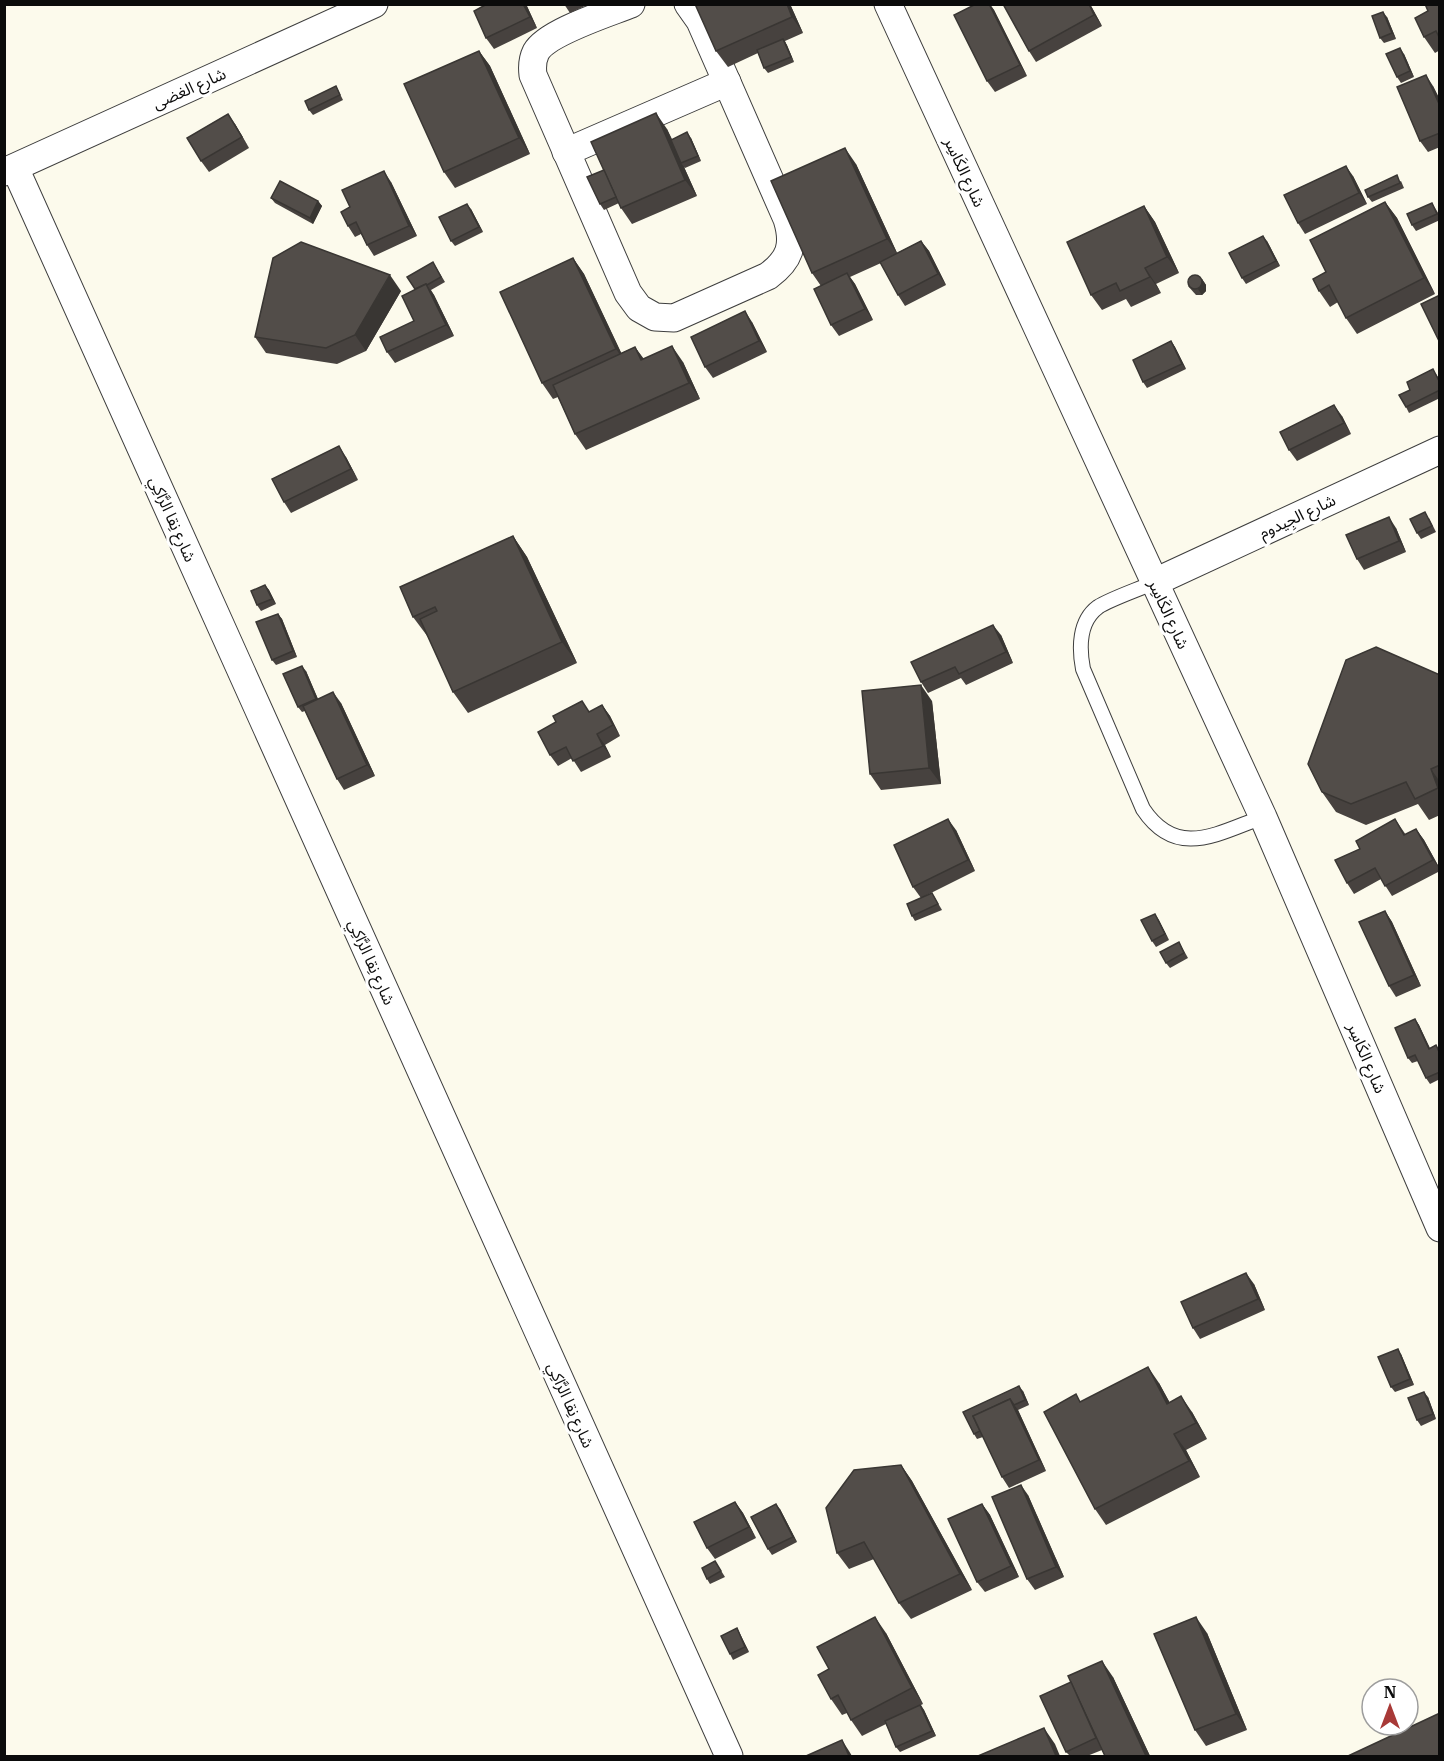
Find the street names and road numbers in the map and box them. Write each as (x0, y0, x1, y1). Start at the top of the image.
street label: شارع الغضى (149, 63, 230, 116)
street label: شارع الكَاسِر (937, 133, 990, 211)
street label: شارع نِقا الرَّاكِي (142, 473, 201, 566)
street label: شارع الجِيدوم (1255, 490, 1340, 545)
street label: شارع الكَاسِر (1141, 575, 1194, 653)
street label: شارع نِقا الرَّاكِي (341, 916, 400, 1009)
street label: شارع الكَاسِر (1340, 1019, 1391, 1097)
street label: شارع نِقا الرَّاكِي (540, 1359, 599, 1452)

